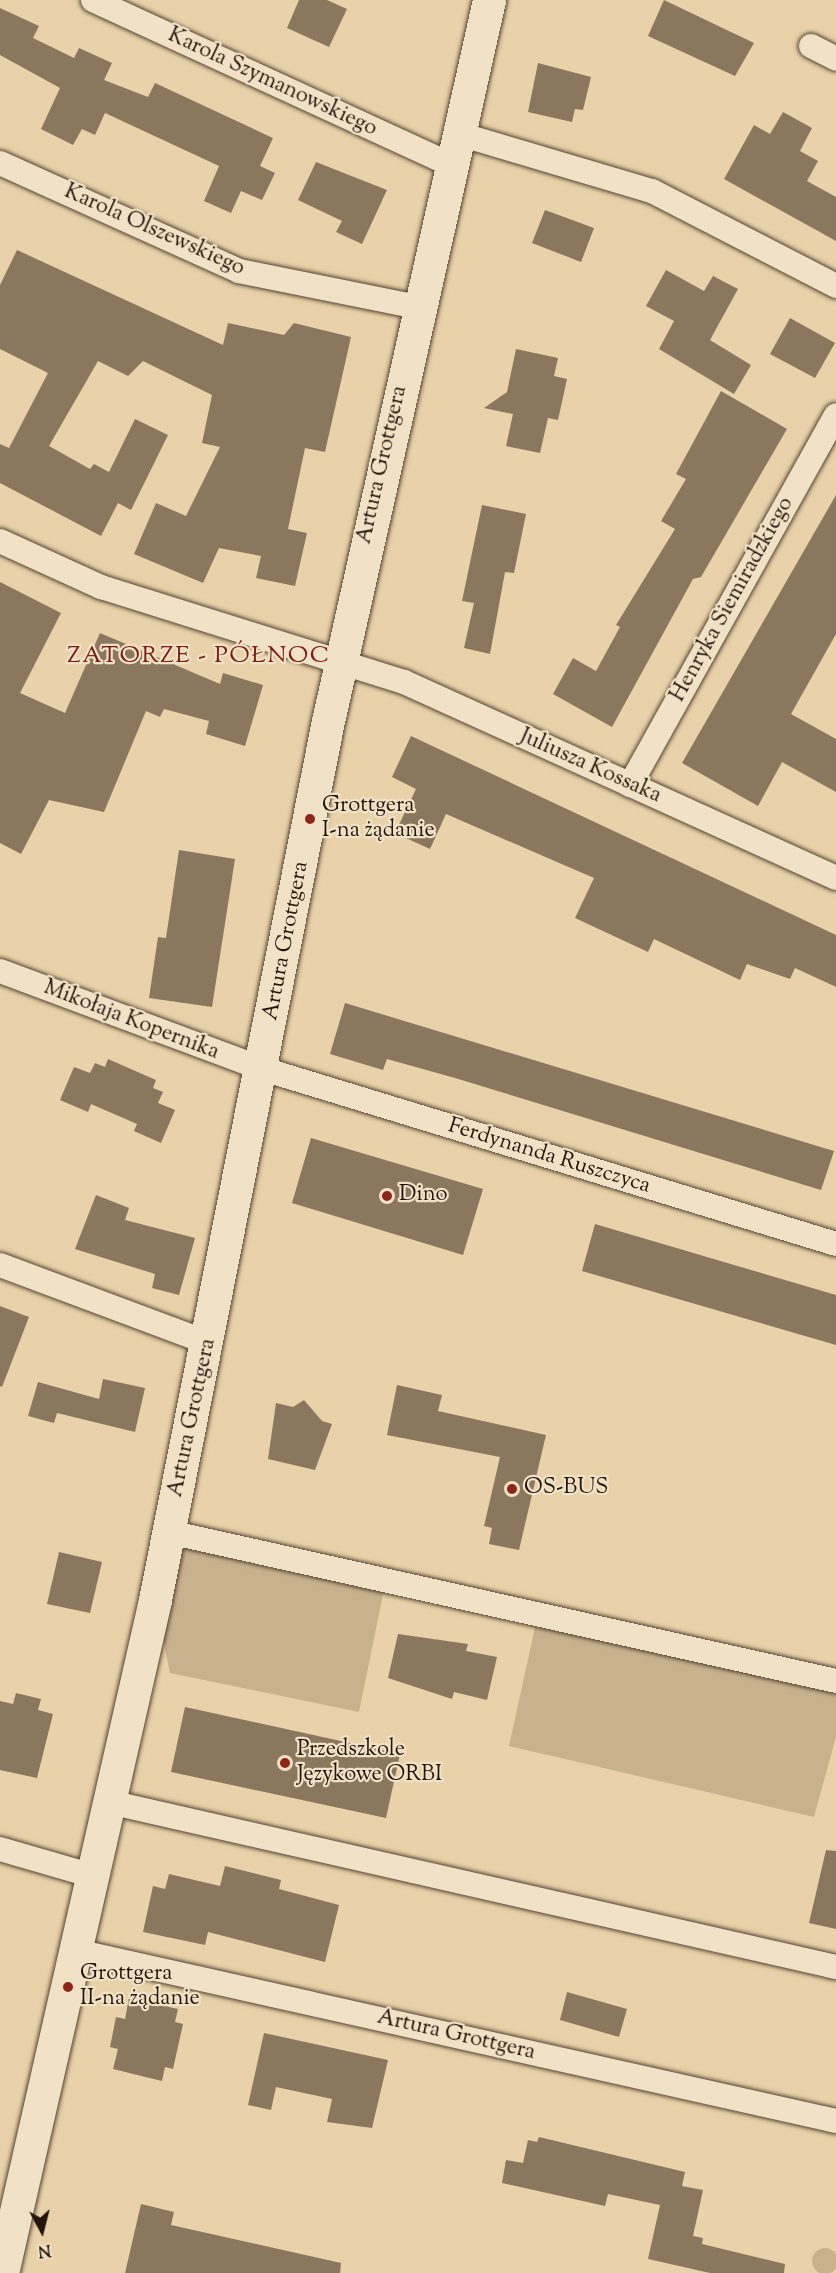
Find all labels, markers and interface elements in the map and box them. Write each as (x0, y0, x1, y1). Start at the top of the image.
street label: Karola Szymanowskiego (163, 23, 381, 143)
street label: Karola Olszewskiego (60, 179, 248, 283)
street label: Artura Grottgera (352, 383, 414, 547)
street label: Henryka Siemiradzkiego (666, 493, 800, 707)
district label: ZATORZE - PÓŁNOC (67, 643, 331, 671)
street label: Juliusza Kossaka (515, 724, 665, 810)
place label: Grottgera I-na żądanie (322, 793, 435, 844)
marker: Grottgera I-na żądanie (303, 812, 317, 826)
street label: Artura Grottgera (259, 859, 315, 1023)
street label: Mikołaja Kopernika (39, 975, 223, 1067)
street label: Ferdynanda Ruszczyca (445, 1114, 653, 1200)
place label: Dino (399, 1183, 447, 1209)
marker: Dino (380, 1189, 394, 1203)
street label: Artura Grottgera (163, 1336, 223, 1500)
place label: OS-BUS (524, 1476, 608, 1502)
marker: OS-BUS (505, 1482, 519, 1496)
place label: Przedszkole Językowe ORBI (297, 1737, 442, 1789)
marker: Przedszkole Językowe ORBI (278, 1756, 292, 1770)
place label: Grottgera II-na żądanie (80, 1961, 200, 2012)
marker: Grottgera II-na żądanie (61, 1980, 75, 1994)
street label: Artura Grottgera (374, 2005, 538, 2067)
north arrow (12, 2201, 72, 2261)
text: N (37, 2237, 52, 2262)

